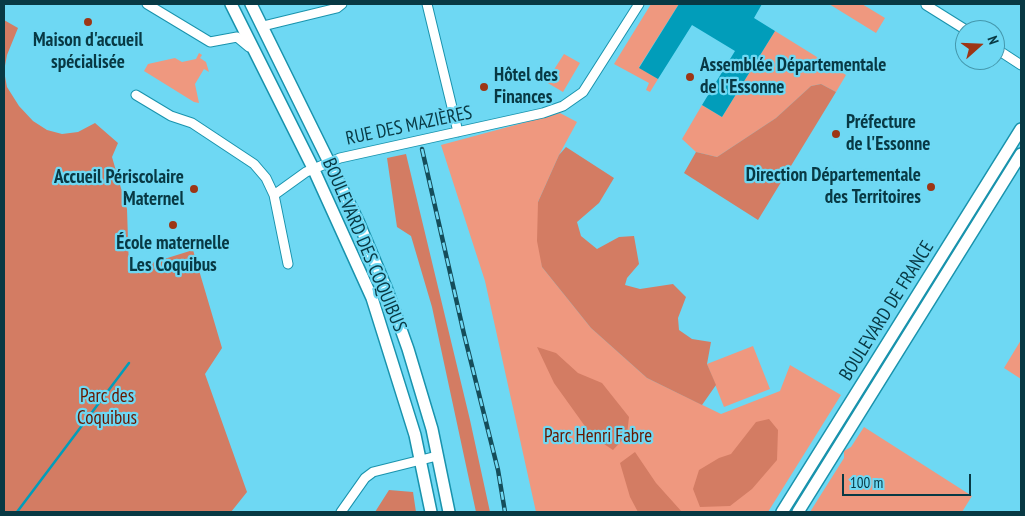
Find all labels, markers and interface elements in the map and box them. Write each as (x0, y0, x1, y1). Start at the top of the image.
marker: Maison d'accueil spécialisée (82, 16, 94, 28)
north arrow (955, 20, 1005, 70)
place label: Maison d'accueil spécialisée (33, 30, 143, 74)
text: N (983, 34, 1003, 47)
place label: Assemblée Départementale de l'Essonne (700, 55, 886, 99)
place label: Hôtel des Finances (494, 65, 558, 109)
marker: Assemblée Départementale de l'Essonne (684, 71, 696, 83)
marker: Hôtel des Finances (478, 81, 490, 93)
street label: RUE DES MAZIÈRES (344, 101, 474, 151)
place label: Préfecture de l'Essonne (846, 112, 930, 156)
marker: Préfecture de l'Essonne (830, 128, 842, 140)
street label: BOULEVARD DES COQUIBUS (317, 155, 411, 335)
place label: Direction Départementale des Territoires (746, 165, 921, 209)
place label: Accueil Périscolaire Maternel (54, 167, 184, 211)
marker: Direction Départementale des Territoires (925, 181, 937, 193)
marker: Accueil Périscolaire Maternel (188, 183, 200, 195)
marker: École maternelle Les Coquibus (167, 219, 179, 231)
place label: École maternelle Les Coquibus (116, 233, 230, 277)
street label: BOULEVARD DE FRANCE (835, 237, 939, 385)
park label: Parc des Coquibus (77, 386, 137, 430)
park label: Parc Henri Fabre (544, 426, 652, 448)
scale bar (845, 464, 974, 496)
text: 100 m (850, 473, 883, 492)

